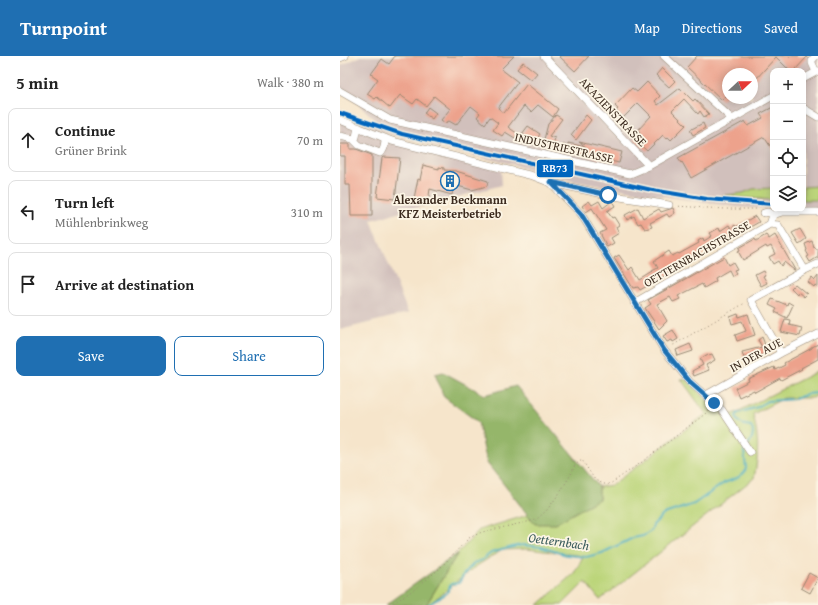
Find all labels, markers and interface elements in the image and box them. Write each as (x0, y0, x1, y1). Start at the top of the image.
text: Turnpoint (20, 14, 107, 42)
text: Map (634, 18, 660, 38)
text: Directions (682, 18, 742, 38)
text: Saved (764, 18, 798, 38)
north arrow (722, 68, 758, 104)
map controls (770, 68, 806, 212)
button: + (770, 68, 806, 104)
text: 5 min (16, 70, 58, 95)
text: Walk · 380 m (257, 73, 324, 92)
street label: AKAZIENSTRASSE (576, 73, 651, 150)
button: − (770, 104, 806, 140)
text: Continue (55, 120, 116, 141)
street label: INDUSTRIESTRASSE (513, 128, 615, 167)
icon: ahead (17, 129, 39, 151)
text: 70 m (297, 131, 323, 150)
button: locate (770, 140, 806, 176)
text: Grüner Brink (55, 141, 127, 160)
line badge: RB73 (536, 159, 574, 178)
text: RB73 (542, 160, 568, 176)
building icon: Alexander Beckmann KFZ Meisterbetrieb (439, 170, 461, 192)
button: layers (770, 176, 806, 212)
route start (599, 186, 617, 204)
place label: Alexander Beckmann KFZ Meisterbetrieb (393, 191, 507, 222)
text: Turn left (55, 192, 114, 213)
icon: left (17, 201, 39, 223)
text: 310 m (291, 203, 323, 222)
text: Mühlenbrinkweg (55, 213, 148, 232)
street label: OETTERNBACHSTRASSE (640, 216, 753, 291)
icon: arrive (17, 273, 39, 295)
text: Arrive at destination (55, 274, 194, 295)
street label: IN DER AUE (726, 333, 785, 376)
button: Save (16, 336, 166, 376)
button: Share (174, 336, 324, 376)
route end (705, 394, 723, 412)
water label: Oetternbach (527, 528, 591, 555)

